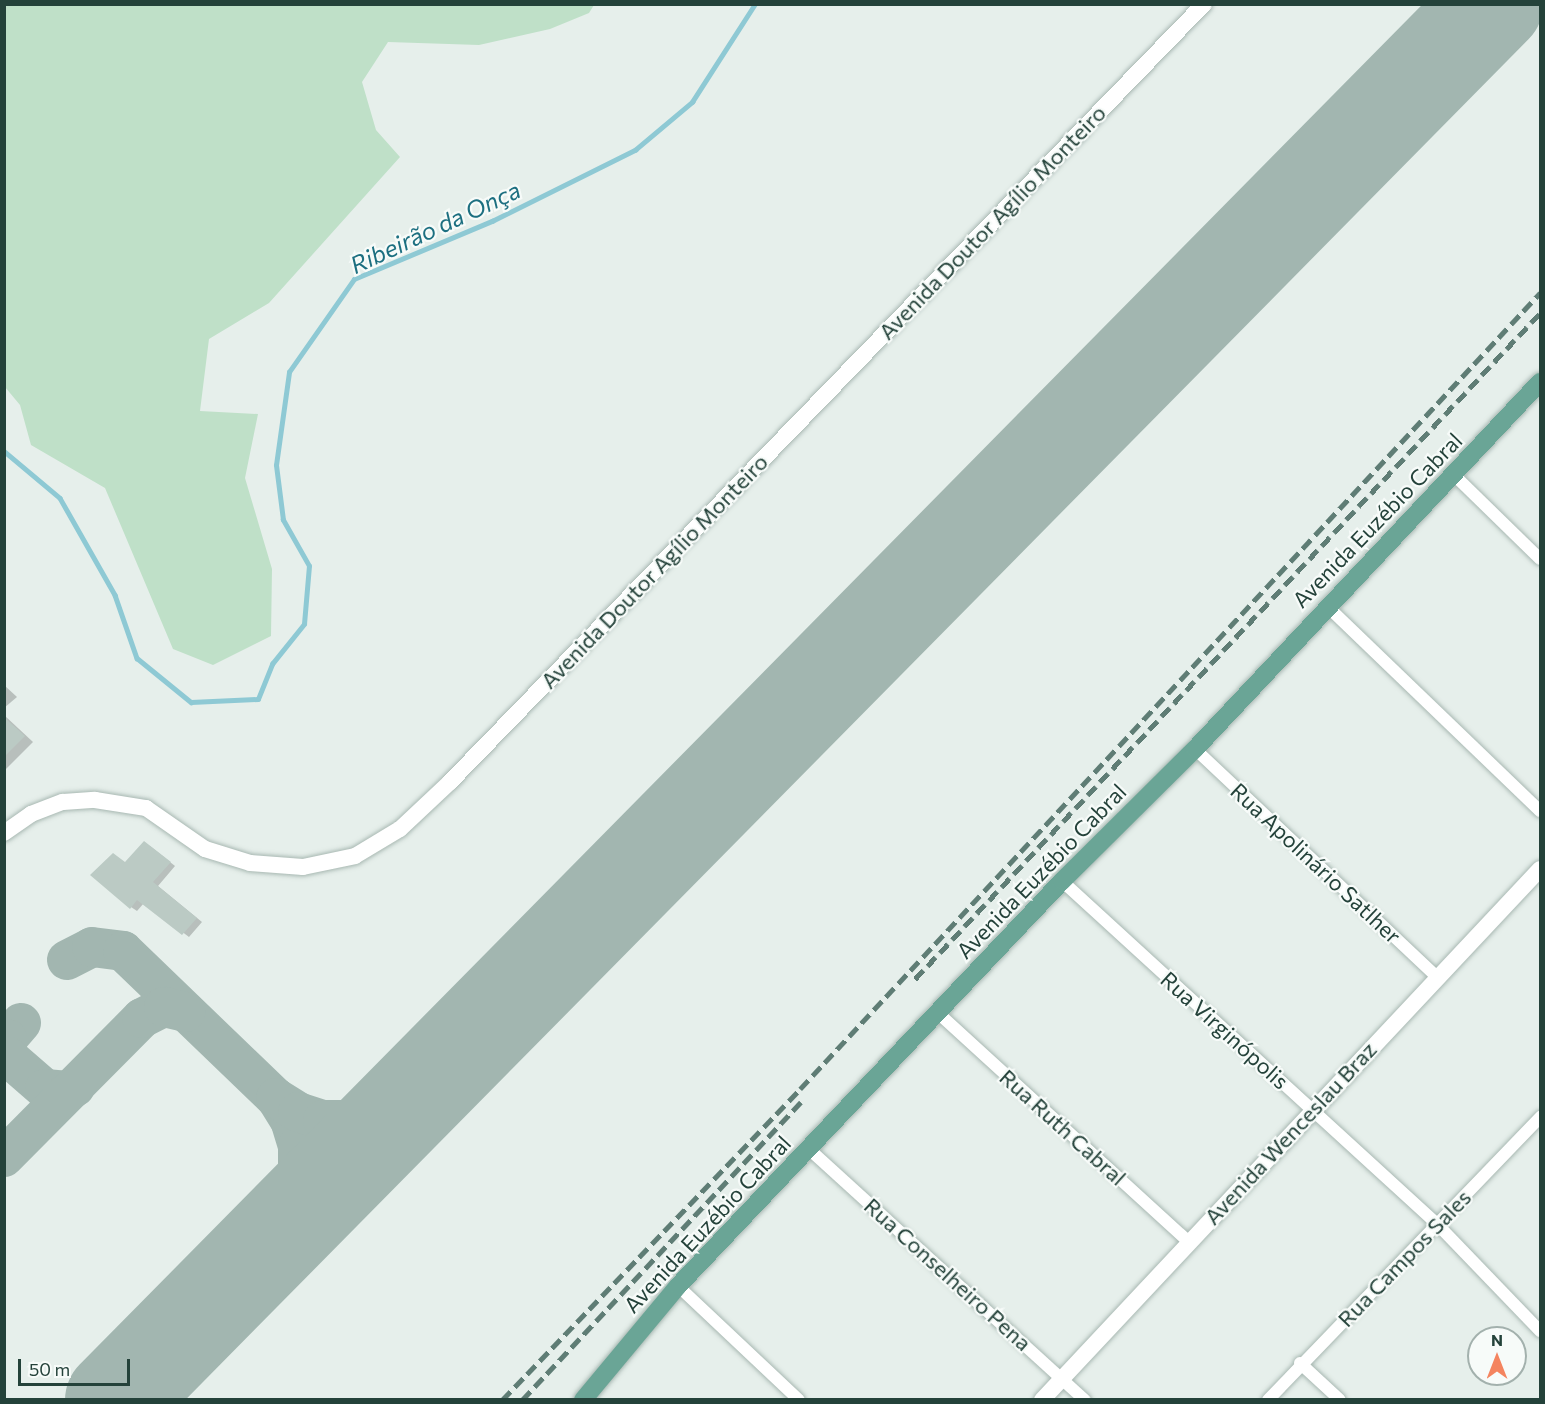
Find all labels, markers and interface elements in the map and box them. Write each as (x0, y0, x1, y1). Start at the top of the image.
street label: Avenida Doutor Agílio Monteiro (873, 99, 1111, 345)
water label: Ribeirão da Onça (345, 175, 525, 279)
street label: Avenida Euzébio Cabral (1287, 427, 1467, 613)
street label: Avenida Doutor Agílio Monteiro (535, 448, 773, 694)
street label: Rua Apolinário Satlher (1225, 777, 1407, 949)
street label: Avenida Euzébio Cabral (951, 778, 1131, 964)
street label: Rua Virginópolis (1156, 966, 1294, 1094)
street label: Avenida Wenceslau Braz (1199, 1036, 1381, 1230)
street label: Rua Ruth Cabral (994, 1063, 1132, 1191)
street label: Avenida Euzébio Cabral (618, 1130, 796, 1318)
street label: Rua Campos Sales (1332, 1184, 1476, 1332)
street label: Rua Conselheiro Pena (859, 1192, 1037, 1356)
north arrow (1467, 1326, 1527, 1386)
text: N (1491, 1330, 1503, 1349)
scale bar (21, 1347, 134, 1385)
text: 50 m (29, 1358, 70, 1380)

